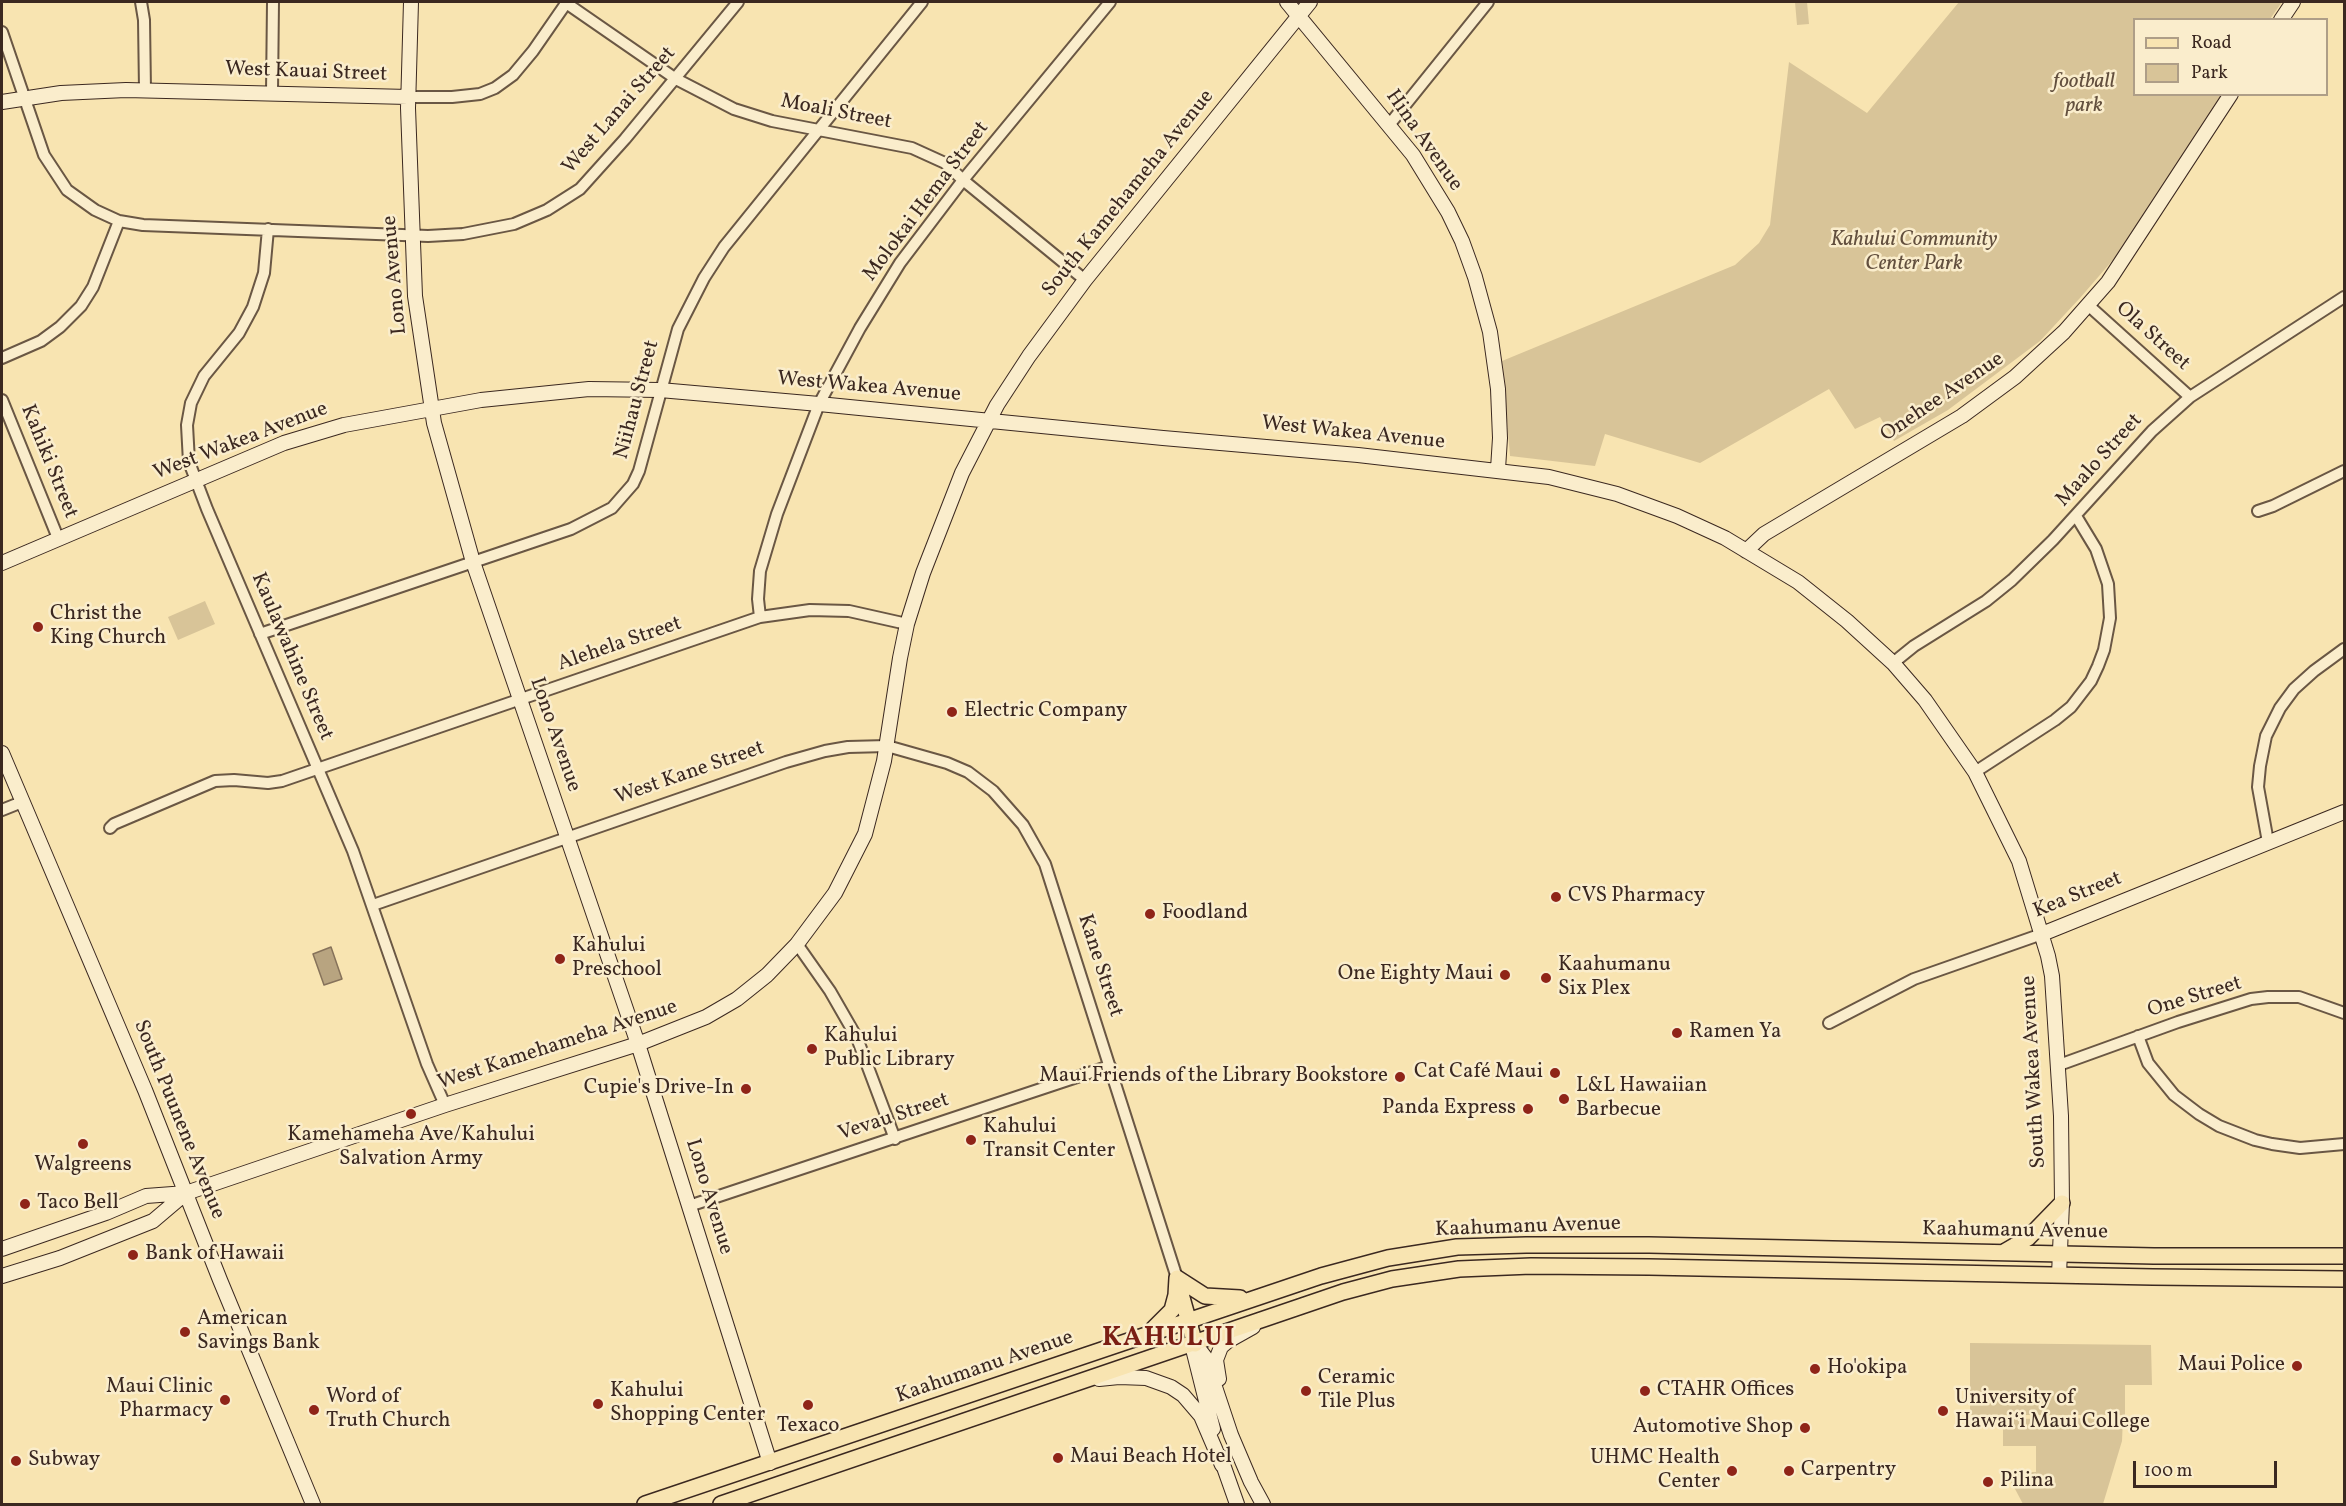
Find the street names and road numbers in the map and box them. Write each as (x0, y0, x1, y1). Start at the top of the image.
street label: West Lanai Street (558, 42, 682, 180)
street label: West Kauai Street (224, 58, 388, 88)
street label: South Kamehameha Avenue (1038, 85, 1220, 303)
street label: Hina Avenue (1379, 85, 1467, 197)
street label: Moali Street (778, 90, 894, 136)
street label: Molokai Hema Street (859, 117, 995, 287)
street label: Lono Avenue (378, 214, 414, 336)
street label: Ola Street (2110, 297, 2194, 377)
street label: Niihau Street (610, 338, 666, 462)
street label: Onehee Avenue (1877, 348, 2009, 448)
street label: West Wakea Avenue (776, 367, 962, 409)
street label: West Wakea Avenue (150, 397, 332, 487)
street label: Kahiki Street (14, 401, 82, 523)
street label: Maalo Street (2051, 409, 2149, 513)
street label: West Wakea Avenue (1260, 412, 1446, 456)
street label: Kaulawahine Street (244, 569, 338, 745)
street label: Alehela Street (555, 612, 685, 678)
street label: Lono Avenue (523, 674, 585, 796)
street label: West Kane Street (612, 737, 768, 811)
street label: Kea Street (2030, 867, 2126, 925)
street label: Kane Street (1071, 911, 1127, 1021)
street label: One Street (2145, 972, 2245, 1024)
street label: South Wakea Avenue (2017, 975, 2053, 1169)
street label: West Kamehameha Avenue (435, 995, 681, 1097)
street label: South Puunene Avenue (127, 1017, 229, 1223)
street label: Vevau Street (836, 1088, 952, 1148)
street label: Lono Avenue (678, 1136, 738, 1258)
street label: Kaahumanu Avenue (1435, 1212, 1621, 1244)
street label: Kaahumanu Avenue (1922, 1218, 2108, 1246)
street label: Kaahumanu Avenue (893, 1326, 1077, 1410)

